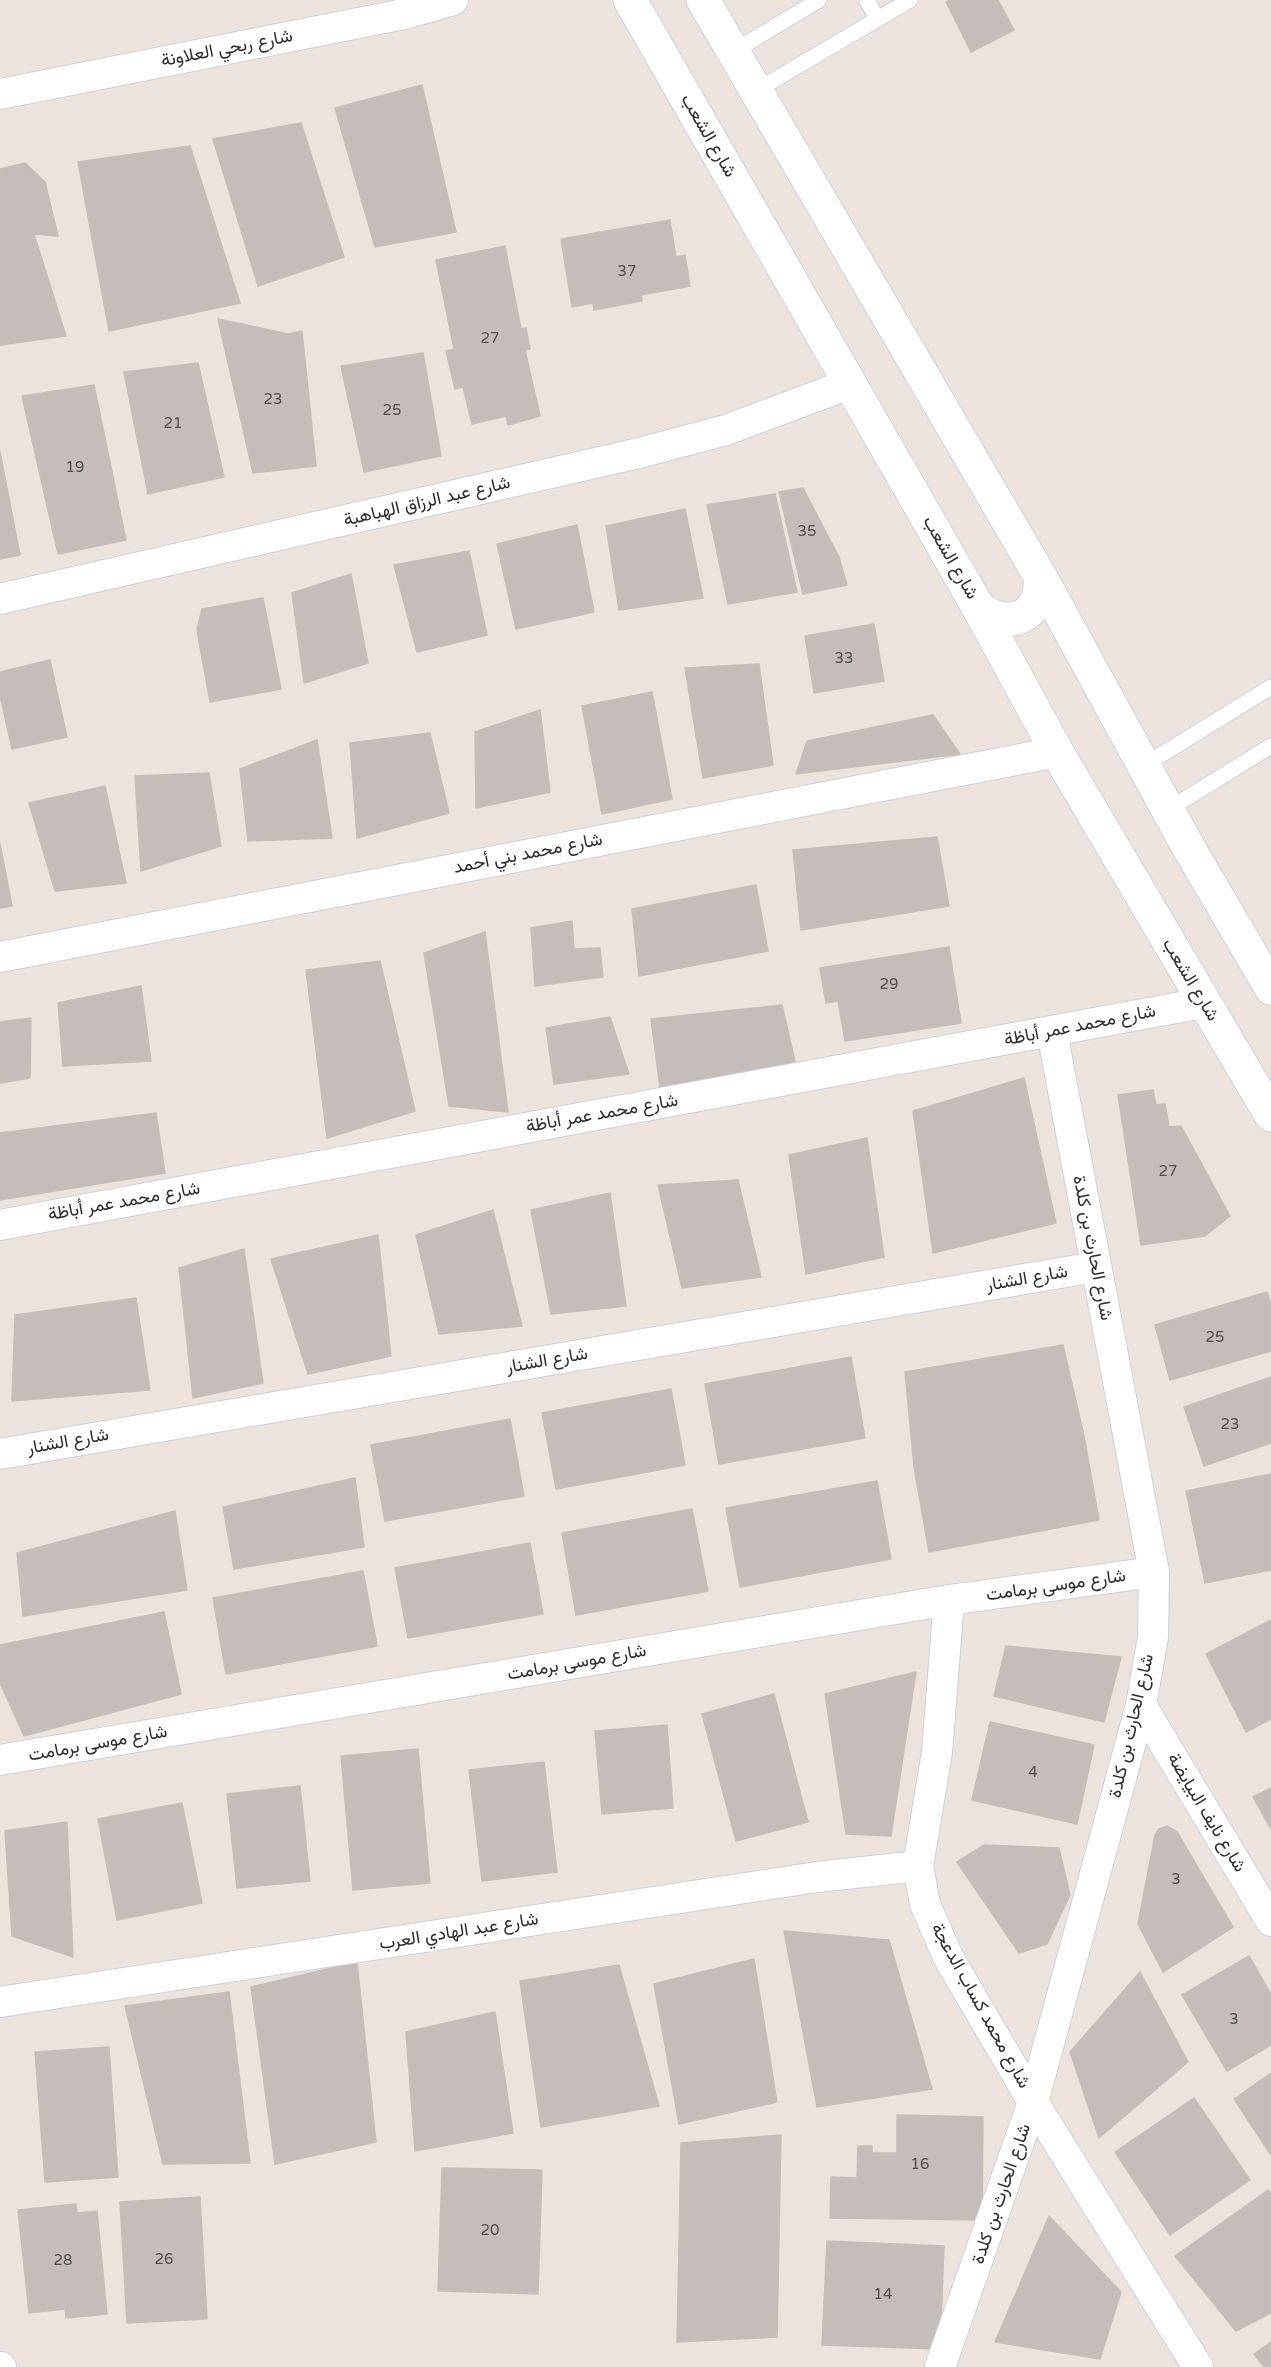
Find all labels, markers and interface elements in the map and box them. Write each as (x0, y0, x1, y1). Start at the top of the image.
street label: شارع ربحي العلاونة (159, 26, 295, 72)
street label: شارع الشعب (676, 91, 740, 181)
house number: 37 (618, 263, 636, 281)
house number: 27 (481, 330, 499, 348)
house number: 23 (264, 391, 282, 409)
house number: 25 (383, 402, 401, 420)
house number: 21 (164, 415, 182, 433)
house number: 19 (66, 459, 84, 477)
street label: شارع عبد الرزاق الهباهبة (342, 472, 512, 532)
street label: شارع الشعب (918, 513, 982, 603)
house number: 35 (798, 523, 816, 541)
house number: 33 (835, 650, 853, 668)
street label: شارع محمد بني أحمد (452, 829, 604, 879)
street label: شارع الشعب (1157, 935, 1223, 1025)
house number: 29 (880, 976, 898, 994)
street label: شارع محمد عمر أباظة (1002, 1001, 1158, 1051)
street label: شارع محمد عمر أباظة (524, 1090, 680, 1138)
house number: 27 (1159, 1163, 1177, 1181)
street label: شارع الحارث بن كلدة (1067, 1174, 1117, 1322)
street label: شارع محمد عمر أباظة (46, 1178, 202, 1226)
street label: شارع الشنار (985, 1261, 1069, 1297)
house number: 25 (1206, 1329, 1224, 1347)
street label: شارع الشنار (505, 1343, 589, 1379)
house number: 23 (1221, 1416, 1239, 1434)
street label: شارع الشنار (26, 1424, 110, 1460)
street label: شارع موسى برمامت (985, 1566, 1127, 1606)
street label: شارع موسى برمامت (506, 1640, 648, 1686)
street label: شارع الحارث بن كلدة (1105, 1652, 1159, 1800)
street label: شارع موسى برمامت (27, 1721, 169, 1767)
street label: شارع نايف البيايضة (1162, 1750, 1250, 1876)
house number: 4 (1028, 1764, 1038, 1782)
house number: 3 (1171, 1871, 1181, 1889)
street label: شارع عبد الهادي العرب (378, 1909, 540, 1955)
street label: شارع محمد كساب الدعجة (926, 1920, 1034, 2092)
house number: 3 (1229, 2011, 1239, 2029)
street label: شارع الحارث بن كلدة (968, 2121, 1036, 2267)
house number: 16 (911, 2156, 929, 2174)
house number: 20 (481, 2222, 499, 2240)
house number: 26 (155, 2251, 173, 2269)
house number: 28 (54, 2252, 72, 2270)
house number: 14 (874, 2286, 892, 2304)

